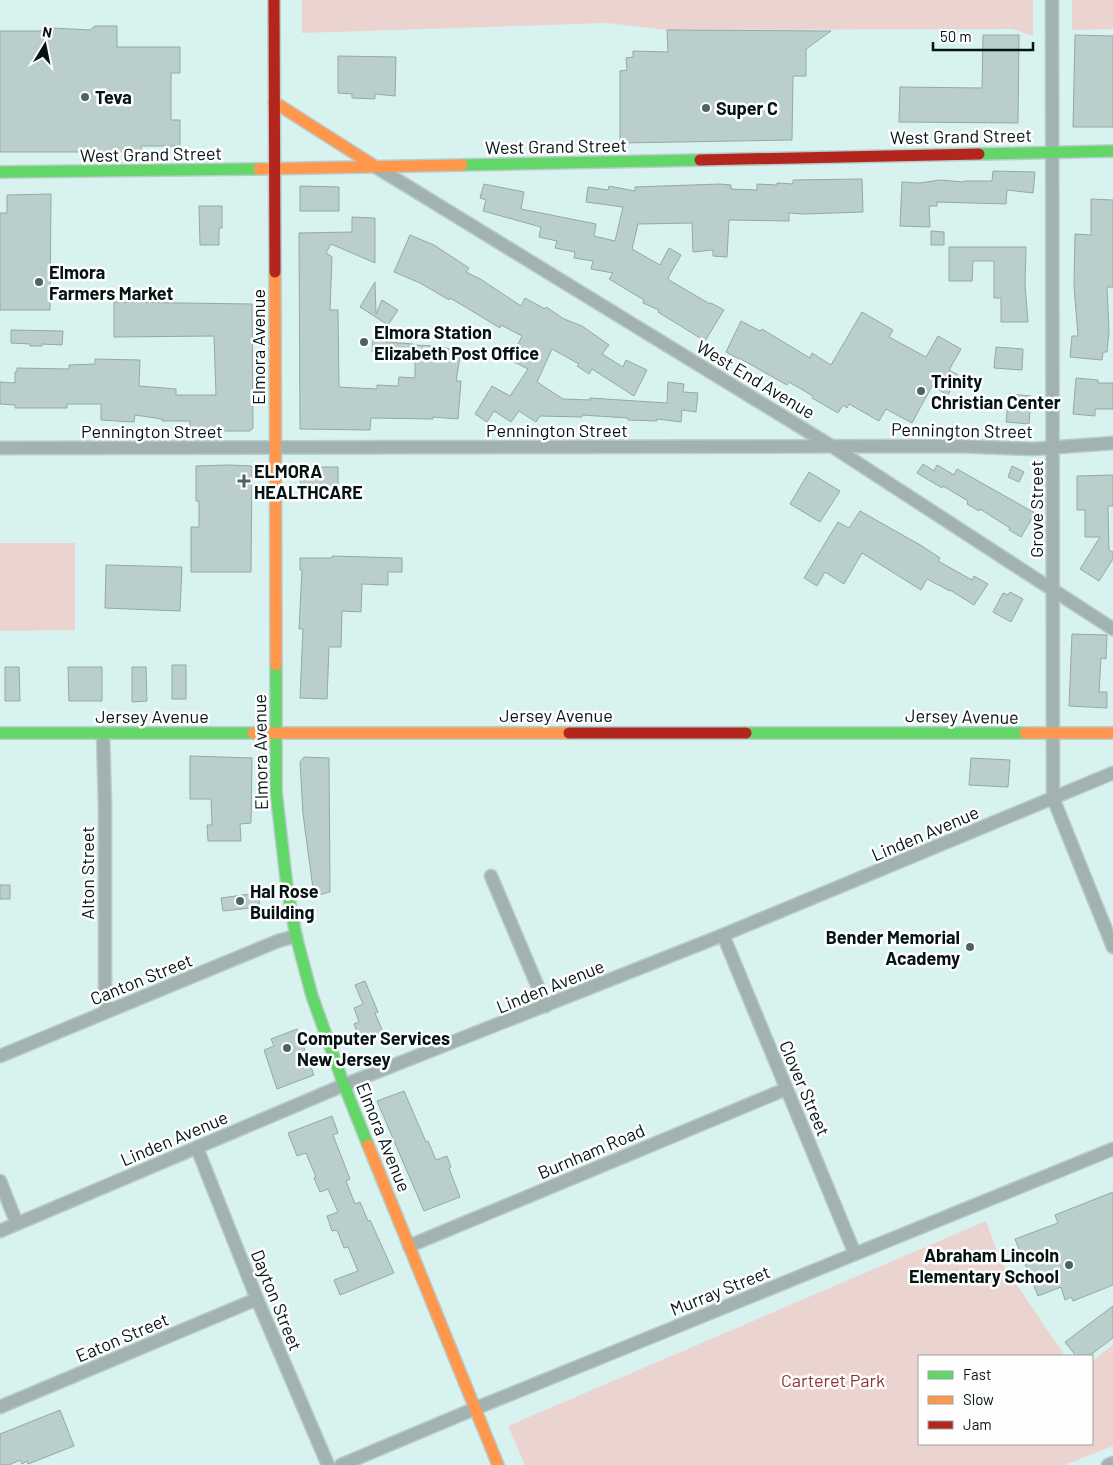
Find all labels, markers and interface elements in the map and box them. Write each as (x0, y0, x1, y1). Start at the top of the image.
north arrow (20, 20, 70, 70)
scale bar (933, 20, 1033, 52)
text: N (41, 23, 53, 41)
text: 50 m (940, 27, 972, 45)
place label: Teva (95, 86, 132, 108)
marker: Teva (79, 91, 91, 103)
place label: Super C (716, 97, 778, 119)
marker: Super C (700, 102, 712, 114)
street label: West Grand Street (890, 124, 1032, 148)
street label: West Grand Street (485, 134, 627, 158)
street label: West Grand Street (80, 142, 222, 166)
place label: Elmora Farmers Market (49, 261, 173, 304)
marker: Elmora Farmers Market (33, 276, 45, 288)
street label: Elmora Avenue (247, 289, 269, 405)
place label: Elmora Station Elizabeth Post Office (374, 321, 539, 364)
street label: West End Avenue (693, 335, 819, 423)
marker: Elmora Station Elizabeth Post Office (358, 336, 370, 348)
place label: Trinity Christian Center (931, 370, 1061, 413)
marker: Trinity Christian Center (915, 385, 927, 397)
street label: Pennington Street (891, 418, 1033, 442)
street label: Pennington Street (486, 419, 628, 441)
street label: Pennington Street (81, 420, 223, 442)
place label: ELMORA HEALTHCARE (254, 460, 363, 503)
street label: Grove Street (1025, 460, 1047, 558)
marker: ELMORA HEALTHCARE (238, 475, 250, 487)
street label: Elmora Avenue (248, 694, 272, 810)
street label: Jersey Avenue (499, 704, 613, 726)
street label: Jersey Avenue (905, 704, 1019, 728)
street label: Jersey Avenue (95, 705, 209, 727)
street label: Linden Avenue (868, 801, 982, 865)
street label: Alton Street (76, 826, 98, 920)
place label: Hal Rose Building (250, 880, 319, 923)
marker: Hal Rose Building (234, 895, 246, 907)
place label: Bender Memorial Academy (826, 926, 960, 969)
marker: Bender Memorial Academy (964, 941, 976, 953)
street label: Canton Street (87, 949, 195, 1009)
street label: Linden Avenue (493, 954, 607, 1018)
place label: Computer Services New Jersey (297, 1027, 450, 1070)
street label: Clover Street (775, 1037, 835, 1139)
marker: Computer Services New Jersey (281, 1042, 293, 1054)
street label: Elmora Avenue (352, 1079, 416, 1195)
street label: Linden Avenue (117, 1106, 231, 1170)
street label: Burnham Road (534, 1119, 648, 1183)
place label: Abraham Lincoln Elementary School (909, 1244, 1059, 1287)
street label: Dayton Street (247, 1246, 307, 1354)
marker: Abraham Lincoln Elementary School (1063, 1259, 1075, 1271)
street label: Murray Street (667, 1260, 773, 1320)
street label: Eaton Street (72, 1308, 172, 1366)
legend (918, 1355, 1093, 1445)
text: Fast (963, 1365, 991, 1383)
park label: Carteret Park (781, 1369, 885, 1391)
text: Slow (963, 1390, 994, 1408)
text: Jam (963, 1415, 992, 1433)

